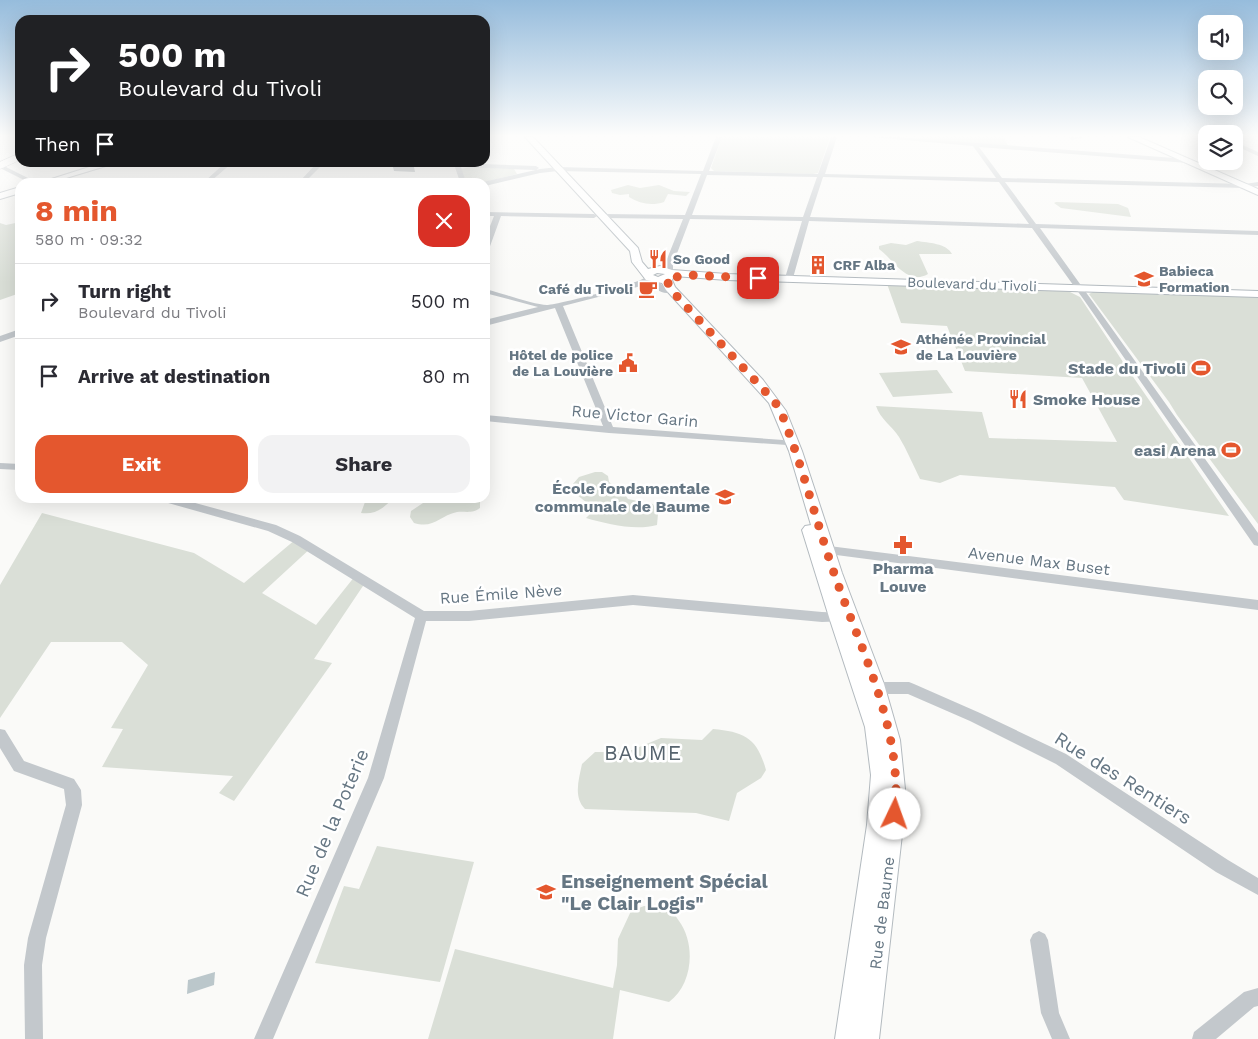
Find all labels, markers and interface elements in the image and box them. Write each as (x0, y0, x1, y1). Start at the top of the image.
map controls (1198, 15, 1243, 170)
button: sound (1198, 15, 1243, 60)
text: 500 m (118, 34, 226, 76)
icon: right (35, 35, 100, 100)
button: search (1198, 70, 1243, 115)
text: Boulevard du Tivoli (118, 76, 322, 101)
button: layers (1198, 125, 1243, 170)
icon: arrive (91, 130, 119, 158)
text: Then (35, 133, 81, 156)
text: 8 min (35, 193, 118, 228)
button: close (418, 195, 470, 247)
text: 580 m · 09:32 (35, 230, 143, 249)
restaurant icon: So Good (647, 248, 669, 270)
place label: So Good (673, 251, 730, 267)
building icon: CRF Alba (807, 254, 829, 276)
pin (737, 257, 779, 299)
place label: CRF Alba (833, 257, 896, 273)
place label: Babieca Formation (1159, 263, 1230, 295)
icon: arrive (744, 264, 772, 292)
school or university icon: Babieca Formation (1133, 268, 1155, 290)
street label: Boulevard du Tivoli (907, 274, 1037, 294)
cafe icon: Café du Tivoli (637, 278, 659, 300)
text: Turn right (78, 280, 171, 303)
place label: Café du Tivoli (539, 281, 633, 297)
icon: right (35, 287, 63, 315)
text: 500 m (411, 290, 470, 313)
text: Boulevard du Tivoli (78, 303, 226, 322)
place label: Athénée Provincial de La Louvière (916, 331, 1046, 363)
school or university icon: Athénée Provincial de La Louvière (890, 336, 912, 358)
place label: Hôtel de police de La Louvière (509, 347, 613, 379)
public building icon: Hôtel de police de La Louvière (617, 352, 639, 374)
sports icon: Stade du Tivoli (1190, 357, 1212, 379)
place label: Stade du Tivoli (1068, 359, 1186, 378)
icon: arrive (35, 362, 63, 390)
text: Arrive at destination (78, 365, 270, 388)
text: 80 m (422, 365, 470, 388)
restaurant icon: Smoke House (1007, 388, 1029, 410)
place label: Smoke House (1033, 390, 1140, 409)
street label: Rue Victor Garin (571, 401, 699, 431)
button: Exit (35, 435, 248, 493)
button: Share (258, 435, 470, 493)
sports icon: easi Arena (1220, 439, 1242, 461)
place label: easi Arena (1134, 441, 1217, 460)
place label: École fondamentale communale de Baume (535, 479, 710, 516)
school or university icon: École fondamentale communale de Baume (714, 486, 736, 508)
pharmacy icon: Pharma Louve (892, 534, 914, 556)
street label: Avenue Max Buset (967, 543, 1111, 579)
place label: Pharma Louve (872, 559, 934, 596)
street label: Rue Émile Nève (439, 580, 563, 608)
street label: Rue des Rentiers (1050, 727, 1196, 829)
district label: BAUME (604, 740, 682, 765)
street label: Rue de la Poterie (290, 745, 374, 901)
position arrow (868, 787, 920, 839)
street label: Rue de Baume (866, 855, 898, 971)
place label: Enseignement Spécial "Le Clair Logis" (561, 870, 769, 915)
school or university icon: Enseignement Spécial "Le Clair Logis" (535, 881, 557, 903)

